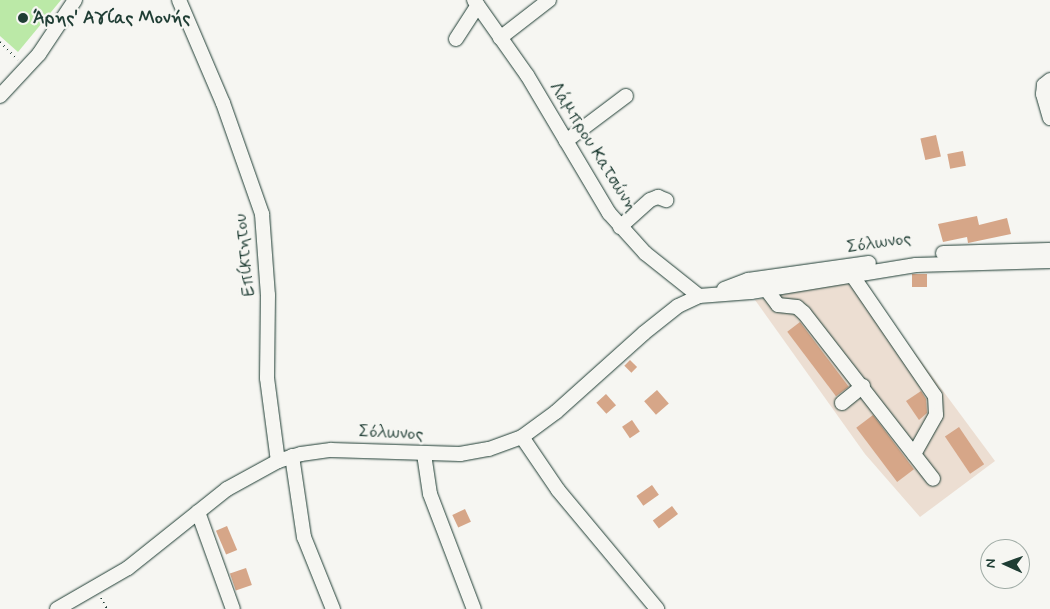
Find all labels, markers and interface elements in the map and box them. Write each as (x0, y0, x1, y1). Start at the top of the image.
place label: Άρης' Αγίας Μονής (33, 7, 190, 29)
marker: Άρης' Αγίας Μονής (17, 12, 29, 24)
street label: Λάμπρου Κατσώνη (544, 78, 642, 216)
street label: Επίκτητου (230, 213, 260, 297)
street label: Σόλωνος (845, 228, 913, 258)
street label: Σόλωνος (358, 421, 424, 445)
north arrow (980, 539, 1030, 589)
text: N (982, 559, 1000, 568)

